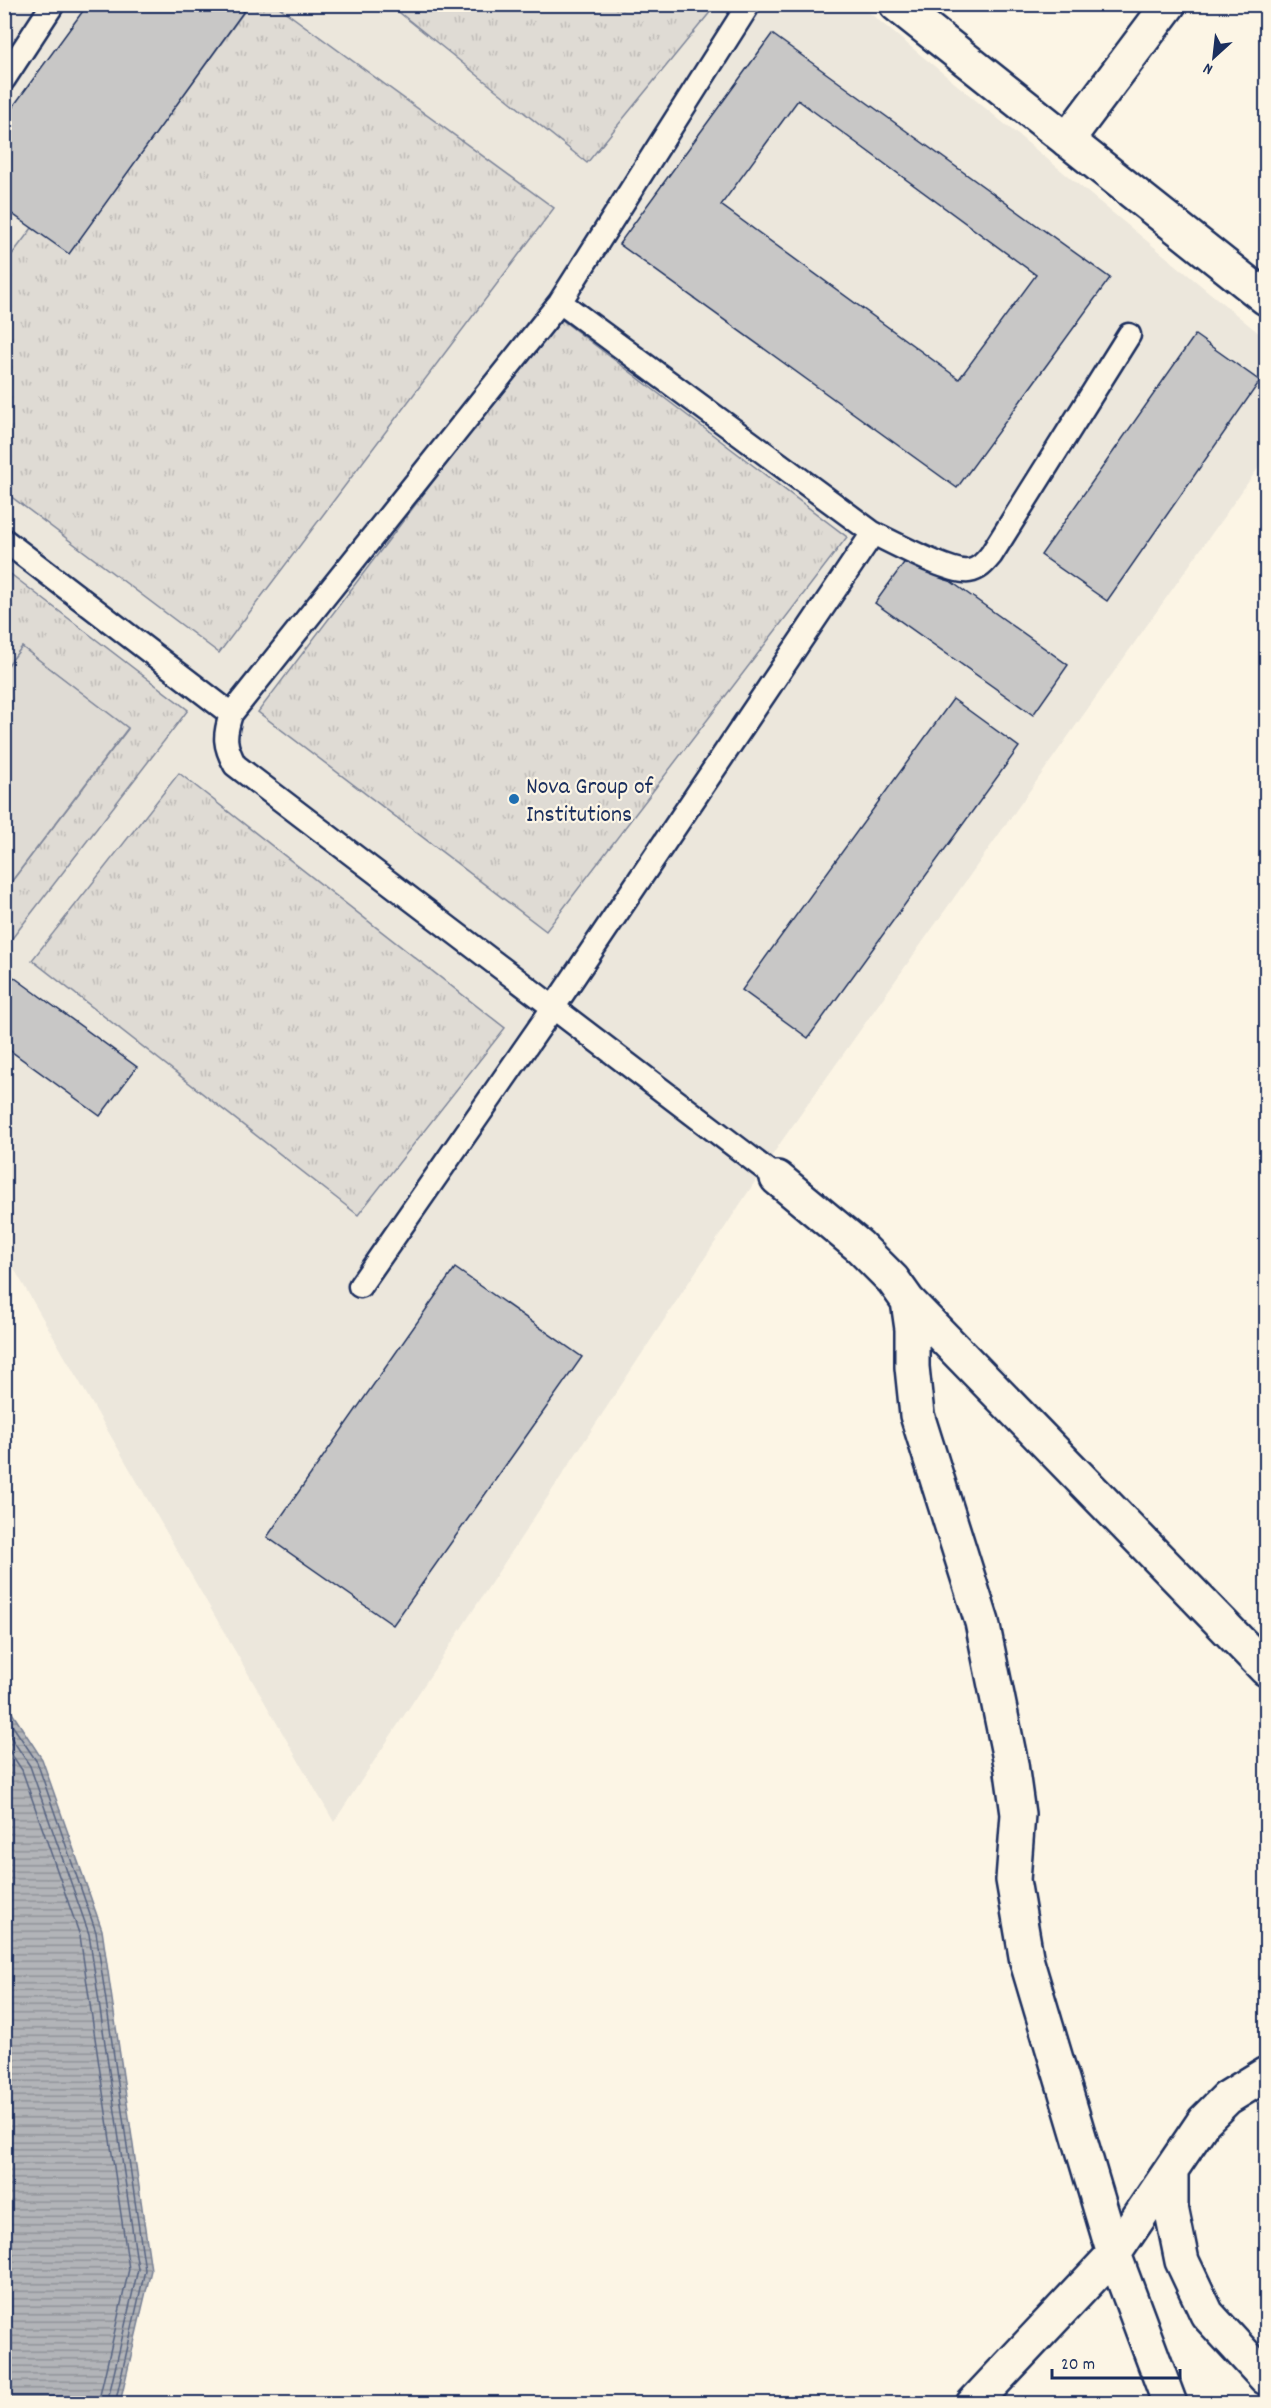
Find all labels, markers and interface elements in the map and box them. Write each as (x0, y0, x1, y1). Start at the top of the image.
north arrow (1184, 27, 1244, 87)
text: N (1199, 56, 1217, 80)
place label: Nova Group of Institutions (526, 771, 654, 833)
marker: Nova Group of Institutions (507, 792, 521, 806)
scale bar (1052, 2342, 1180, 2380)
text: 20 m (1061, 2353, 1095, 2378)

